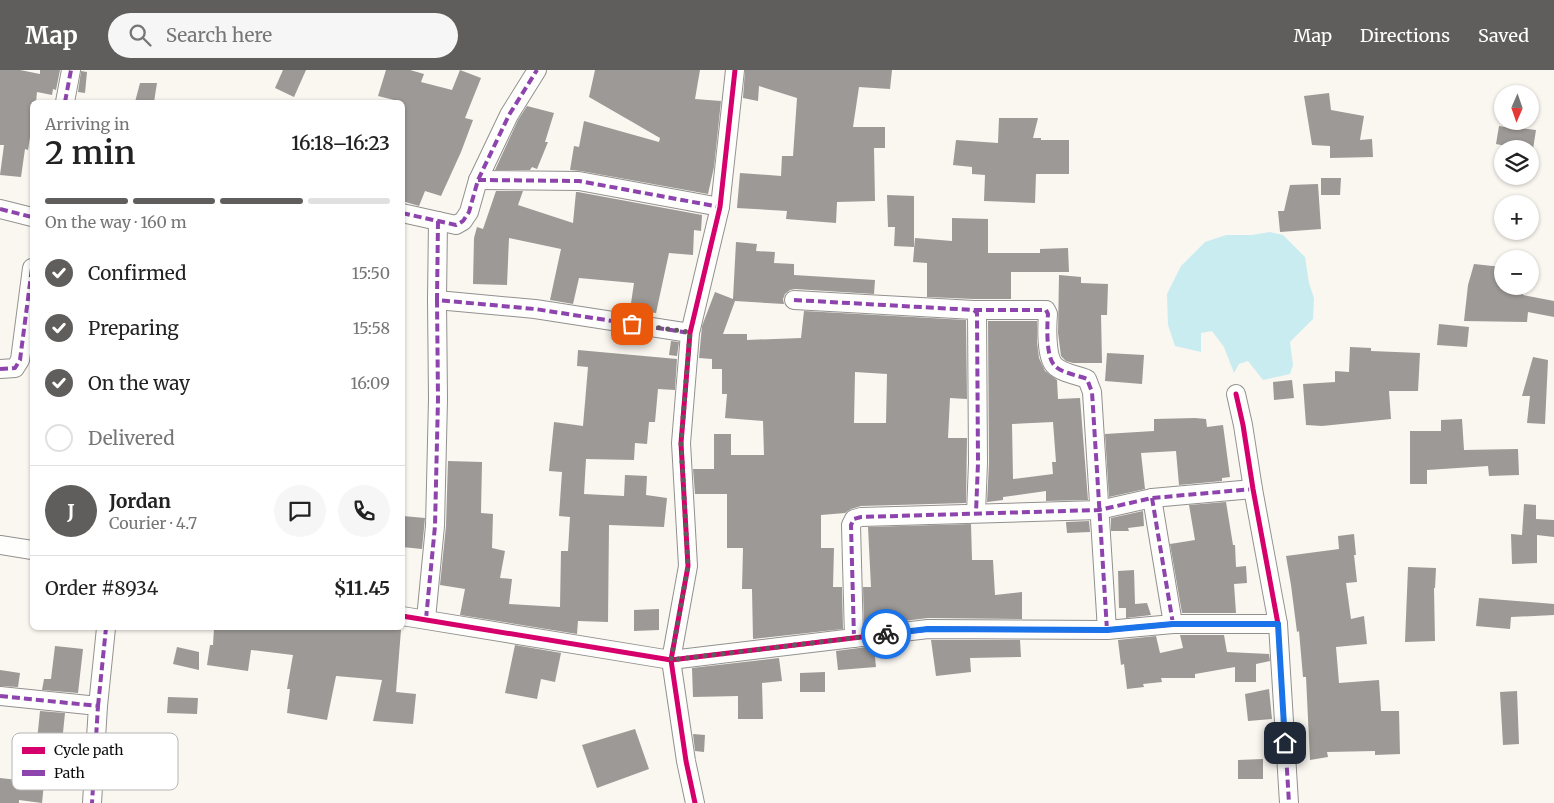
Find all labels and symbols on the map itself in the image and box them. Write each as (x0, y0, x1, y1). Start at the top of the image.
north arrow (1494, 85, 1539, 130)
pin (611, 303, 653, 345)
courier (861, 609, 911, 659)
pin (1264, 722, 1306, 764)
legend (12, 733, 178, 790)
text: Cycle path (54, 741, 124, 759)
text: Path (54, 764, 85, 782)

